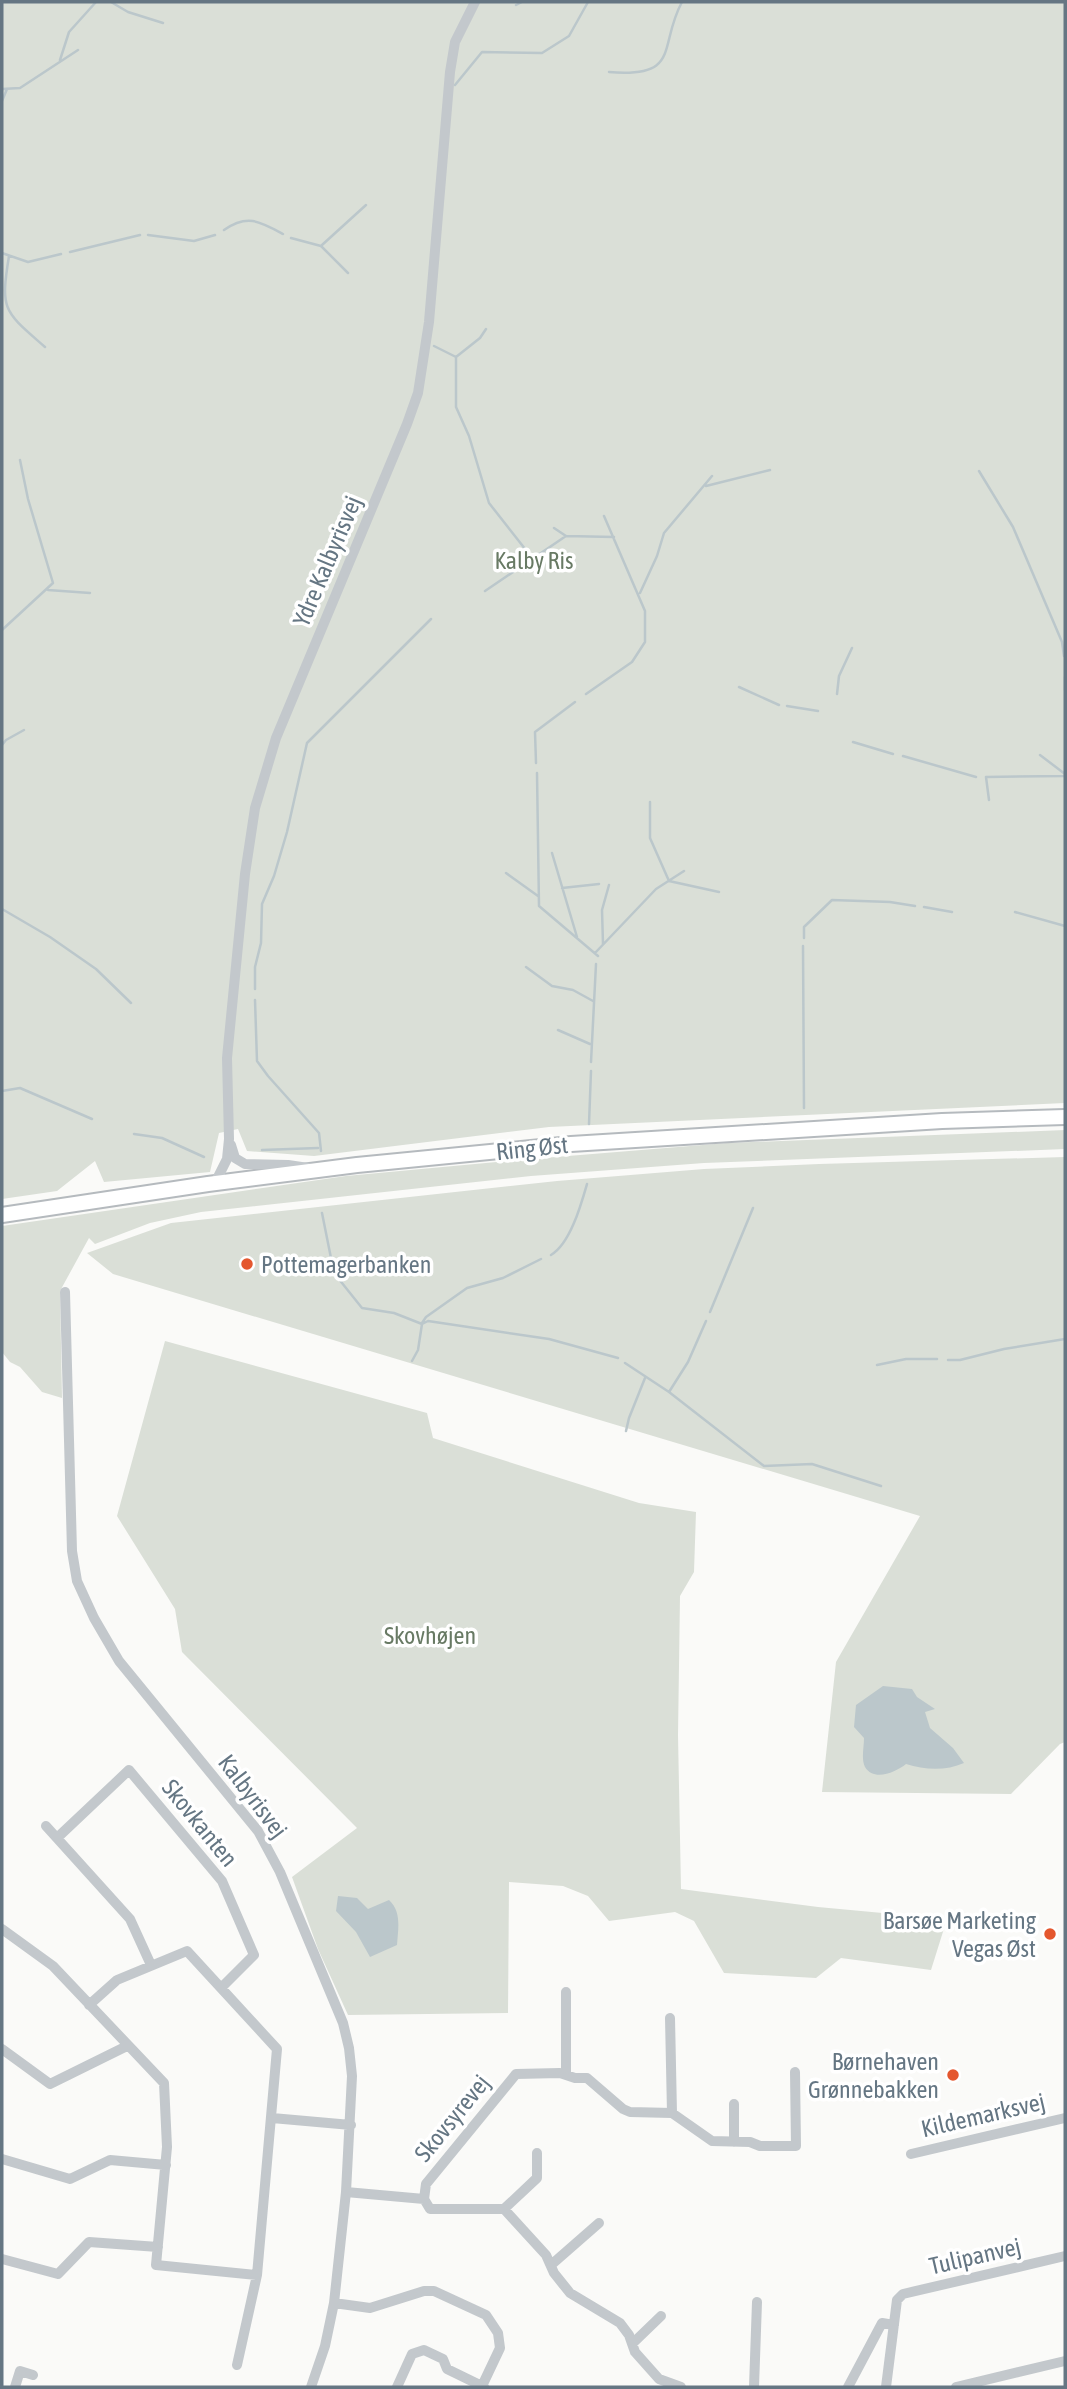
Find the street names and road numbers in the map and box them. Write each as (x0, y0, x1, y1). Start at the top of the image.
street label: Ydre Kalbyrisvej (287, 492, 367, 630)
street label: Ring Øst (495, 1131, 569, 1165)
street label: Kalbyrisvej (213, 1749, 293, 1843)
street label: Skovkanten (157, 1774, 243, 1872)
street label: Skovsyrevej (409, 2069, 495, 2167)
street label: Kildemarksvej (918, 2088, 1048, 2142)
street label: Tulipanvej (927, 2232, 1023, 2280)

